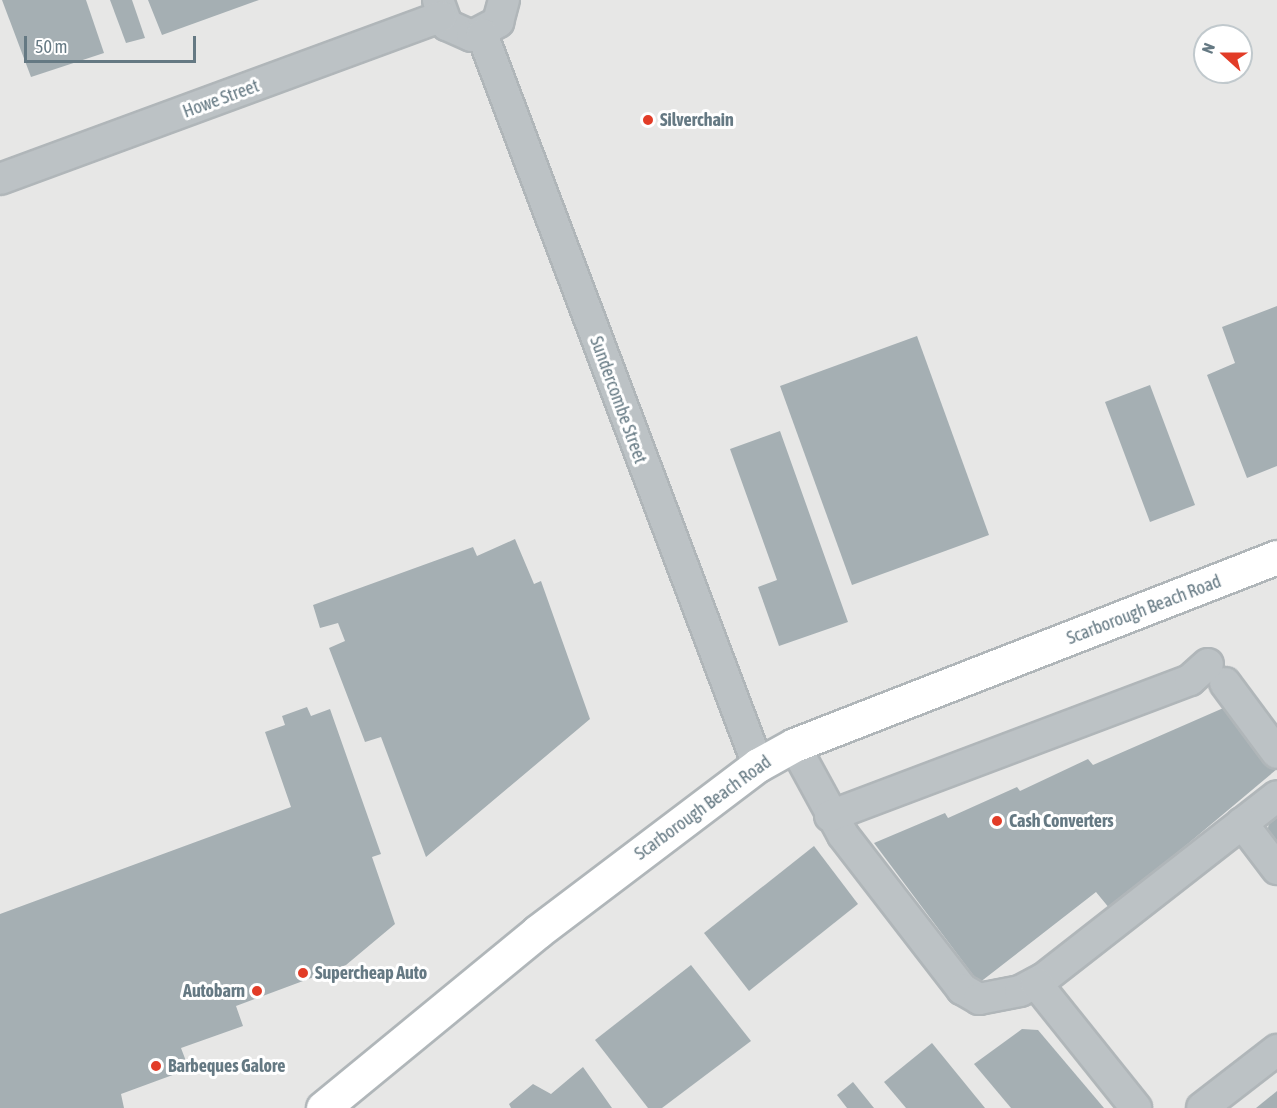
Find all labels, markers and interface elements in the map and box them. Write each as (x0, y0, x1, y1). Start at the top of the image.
scale bar (27, 24, 200, 62)
north arrow (1193, 24, 1253, 84)
text: 50 m (35, 36, 67, 57)
text: N (1198, 41, 1218, 56)
street label: Howe Street (180, 75, 262, 123)
place label: Silverchain (660, 109, 734, 131)
marker: Silverchain (641, 113, 655, 127)
street label: Sundercombe Street (585, 333, 651, 467)
street label: Scarborough Beach Road (1064, 571, 1224, 649)
street label: Scarborough Beach Road (630, 751, 776, 865)
place label: Cash Converters (1009, 810, 1114, 832)
marker: Cash Converters (990, 814, 1004, 828)
place label: Supercheap Auto (315, 962, 427, 984)
marker: Supercheap Auto (296, 966, 310, 980)
place label: Autobarn (183, 980, 245, 1002)
marker: Autobarn (250, 984, 264, 998)
place label: Barbeques Galore (168, 1055, 285, 1077)
marker: Barbeques Galore (149, 1059, 163, 1073)

